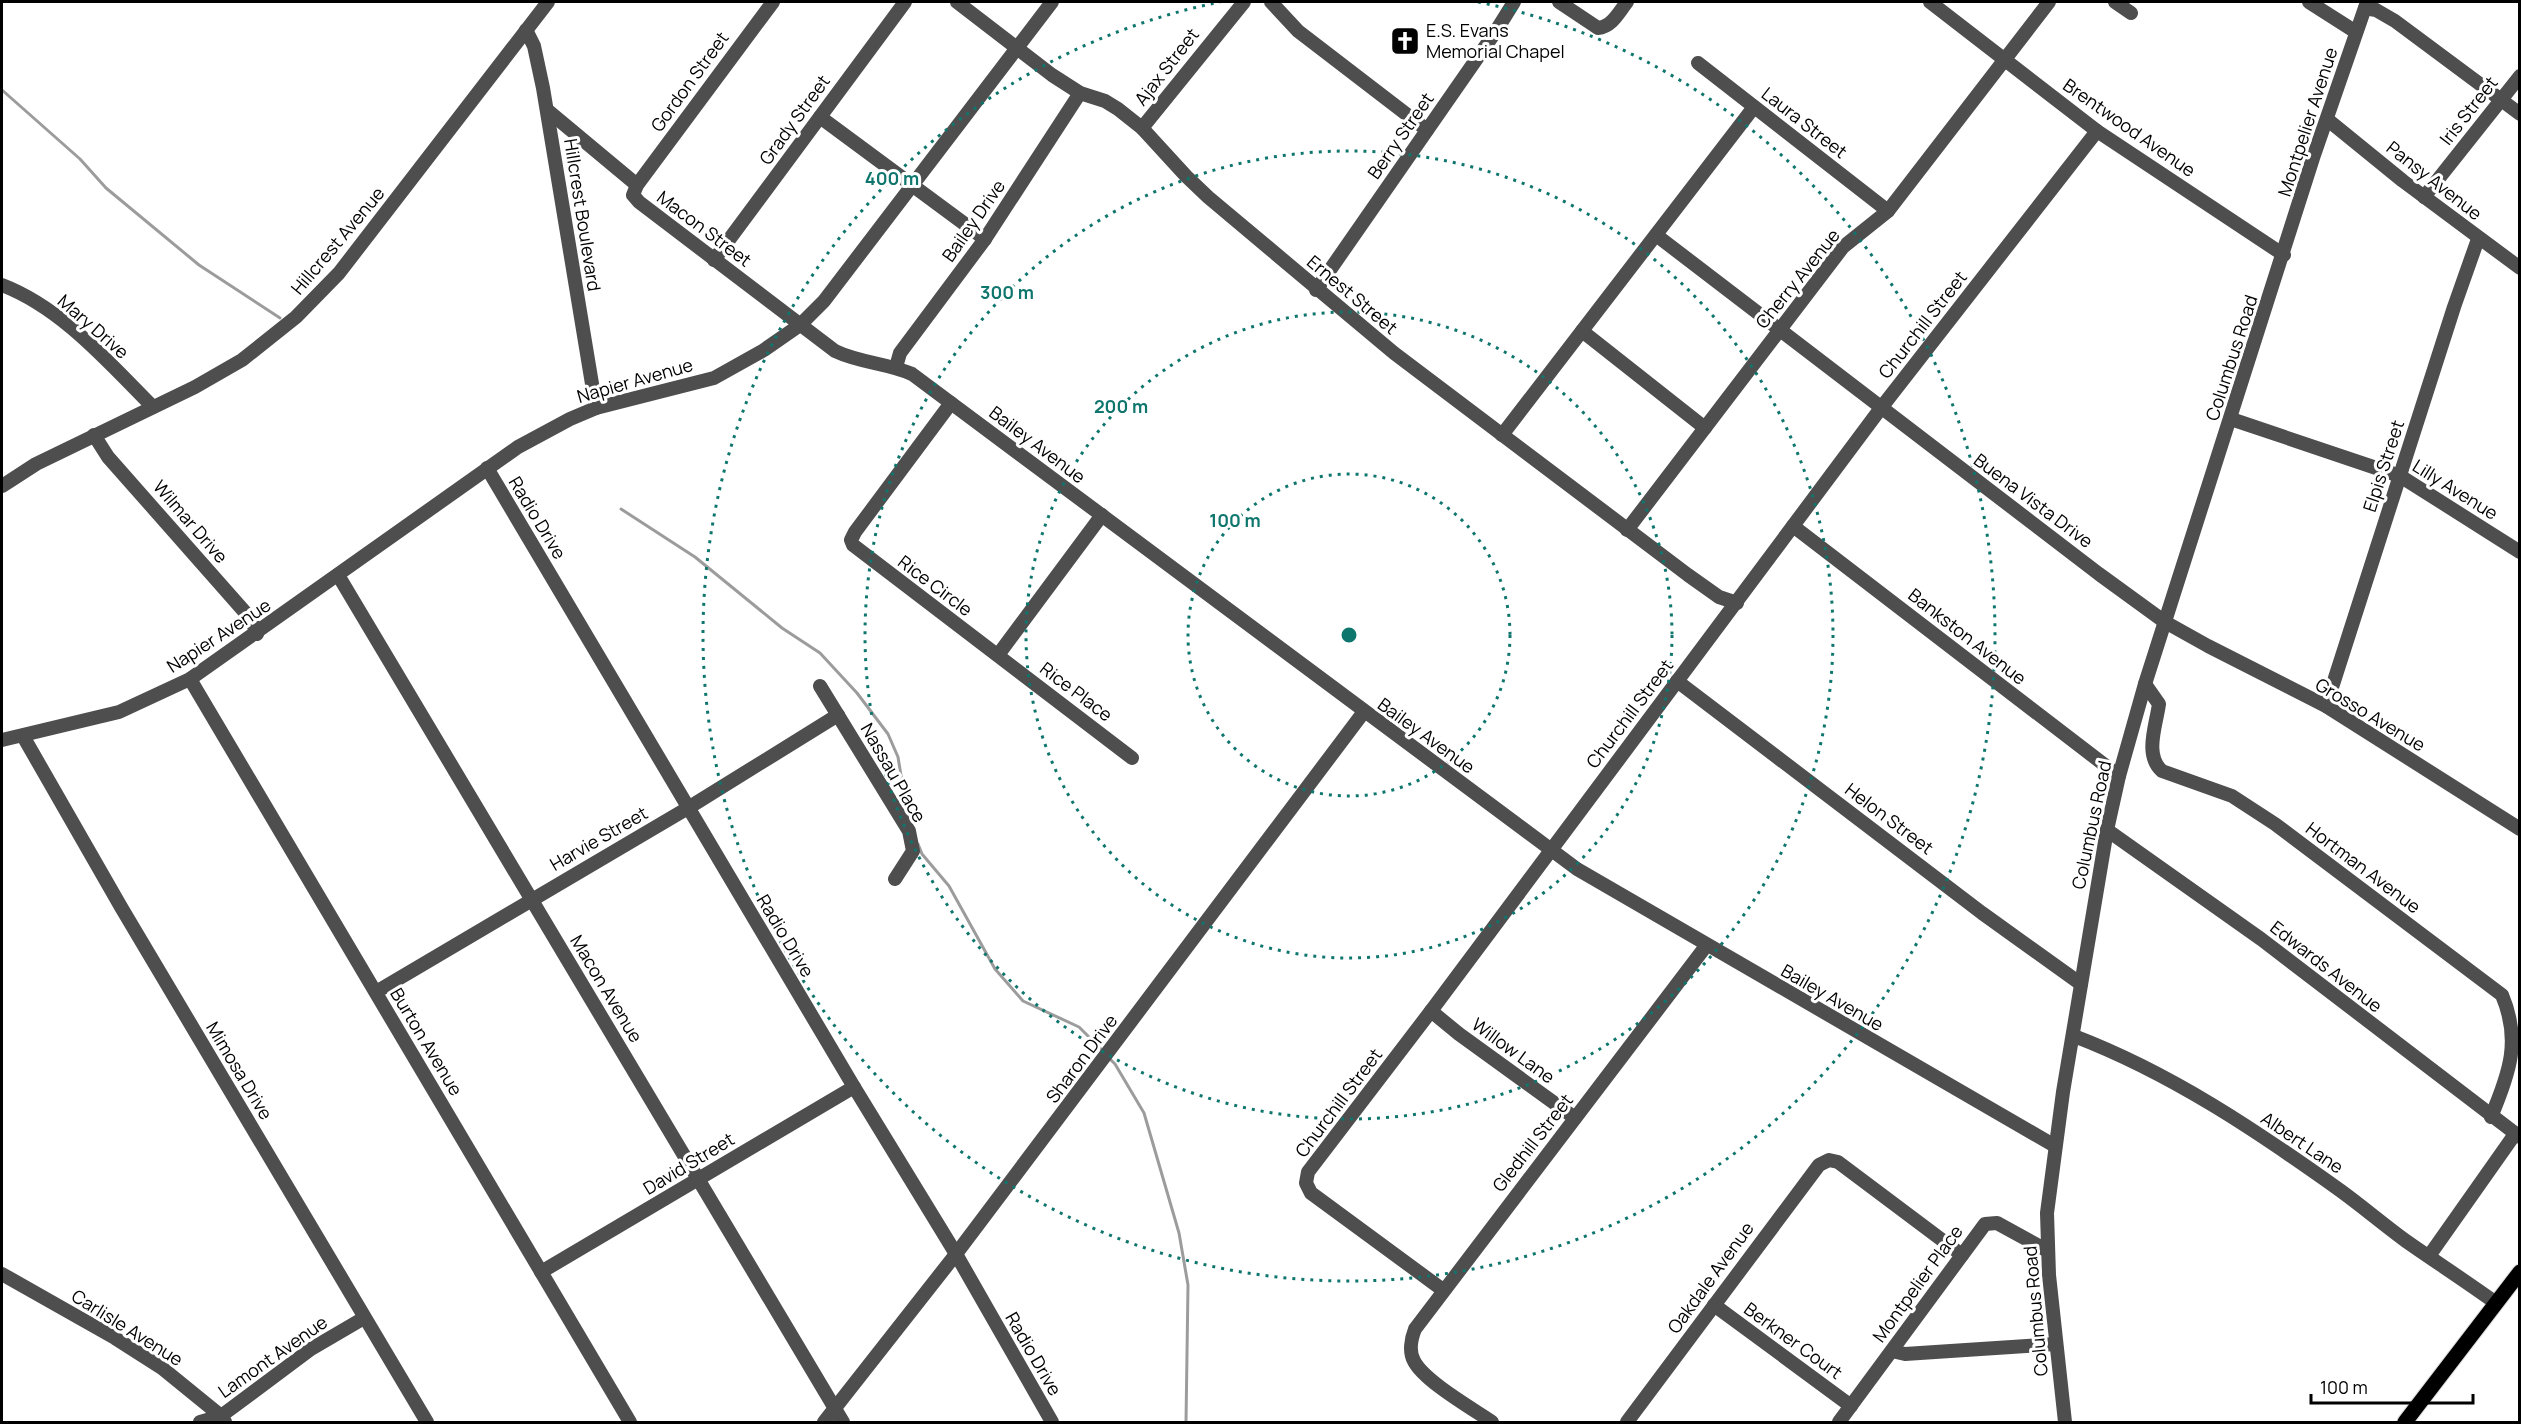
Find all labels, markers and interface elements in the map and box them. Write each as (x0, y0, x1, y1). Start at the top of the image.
place label: E.S. Evans Memorial Chapel (1426, 18, 1565, 63)
street label: Ajax Street (1128, 23, 1204, 110)
church icon: E.S. Evans Memorial Chapel (1389, 25, 1421, 57)
street label: Gordon Street (645, 27, 734, 136)
street label: Montpelier Avenue (2272, 44, 2342, 199)
street label: Grady Street (753, 70, 835, 169)
street label: Iris Street (2434, 71, 2503, 150)
street label: Brentwood Avenue (2059, 73, 2200, 182)
street label: Laura Street (1757, 81, 1852, 163)
street label: Berry Street (1362, 87, 1439, 183)
street label: Pansy Avenue (2382, 135, 2487, 225)
street label: Hillcrest Boulevard (559, 137, 607, 293)
text: 400 m (865, 166, 919, 190)
street label: Bailey Drive (936, 175, 1010, 266)
street label: Hillcrest Avenue (285, 181, 389, 299)
street label: Macon Street (652, 185, 757, 272)
street label: Cherry Avenue (1750, 224, 1845, 333)
street label: Ernest Street (1302, 249, 1403, 339)
street label: Churchill Street (1873, 266, 1972, 383)
text: 300 m (980, 280, 1034, 304)
street label: Mary Drive (53, 289, 134, 364)
street label: Columbus Road (2199, 292, 2263, 424)
street label: Napier Avenue (574, 352, 695, 408)
text: 200 m (1094, 394, 1148, 418)
street label: Bailey Avenue (985, 400, 1091, 488)
street label: Elpis Street (2357, 417, 2409, 515)
street label: Buena Vista Drive (1969, 447, 2098, 553)
street label: Lilly Avenue (2408, 453, 2503, 525)
street label: Radio Drive (504, 472, 572, 563)
street label: Wilmar Drive (148, 475, 233, 568)
text: 100 m (1209, 508, 1261, 532)
street label: Rice Circle (894, 549, 978, 621)
street label: Bankston Avenue (1904, 583, 2031, 690)
street label: Napier Avenue (162, 593, 275, 678)
centre of rings (1339, 625, 1359, 645)
street label: Churchill Street (1580, 654, 1678, 773)
street label: Rice Place (1036, 656, 1118, 726)
street label: Grosso Avenue (2311, 672, 2430, 756)
street label: Bailey Avenue (1373, 692, 1480, 779)
street label: Nassau Place (856, 719, 932, 826)
street label: Columbus Road (2066, 758, 2116, 891)
street label: Helon Street (1841, 777, 1939, 859)
street label: Harvie Street (545, 800, 652, 876)
street label: Hortman Avenue (2301, 816, 2426, 918)
street label: Radio Drive (752, 890, 820, 981)
street label: Edwards Avenue (2266, 915, 2388, 1017)
street label: Macon Avenue (565, 930, 648, 1047)
street label: Bailey Avenue (1777, 958, 1888, 1036)
street label: Burton Avenue (385, 983, 468, 1100)
street label: Sharon Drive (1040, 1009, 1122, 1108)
street label: Willow Lane (1467, 1012, 1560, 1088)
street label: Mimosa Drive (201, 1017, 279, 1124)
street label: Churchill Street (1289, 1043, 1387, 1162)
street label: Gledhill Street (1486, 1089, 1578, 1196)
street label: Albert Lane (2257, 1106, 2348, 1179)
street label: David Street (638, 1127, 738, 1200)
street label: Oakdale Avenue (1662, 1217, 1759, 1338)
street label: Montpelier Place (1867, 1220, 1968, 1347)
street label: Columbus Road (2017, 1245, 2053, 1377)
street label: Carlisle Avenue (67, 1283, 188, 1371)
street label: Berkner Court (1740, 1296, 1848, 1384)
street label: Radio Drive (1000, 1307, 1067, 1400)
street label: Lamont Avenue (213, 1310, 332, 1403)
scale bar (2311, 1367, 2473, 1405)
text: 100 m (2320, 1375, 2368, 1399)

